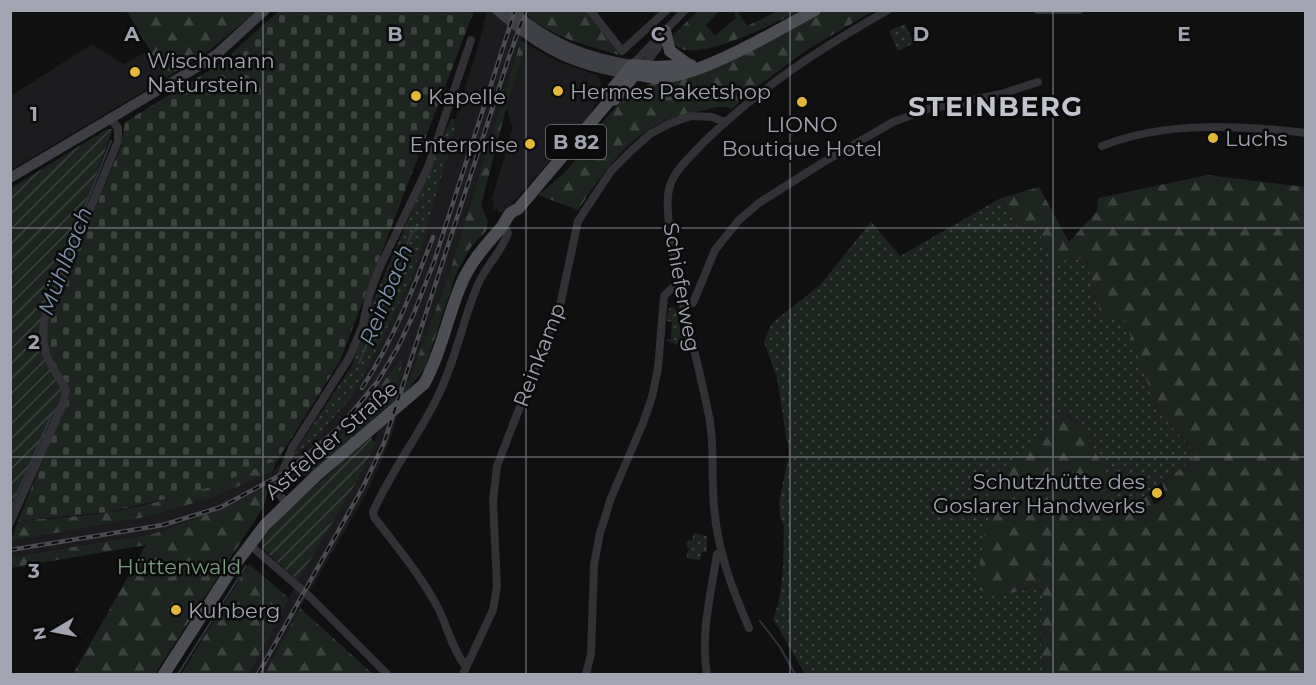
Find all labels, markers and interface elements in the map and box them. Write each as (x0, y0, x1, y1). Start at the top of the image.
text: A (123, 22, 140, 46)
text: B (387, 22, 403, 46)
text: C (651, 22, 666, 46)
text: D (913, 22, 929, 46)
text: E (1177, 22, 1191, 46)
place label: Wischmann Naturstein (147, 48, 275, 97)
marker: Wischmann Naturstein (128, 65, 142, 79)
place label: Hermes Paketshop (570, 79, 771, 104)
place label: Kapelle (428, 84, 506, 109)
marker: Hermes Paketshop (551, 84, 565, 98)
marker: Kapelle (409, 89, 423, 103)
district label: STEINBERG (908, 90, 1084, 123)
marker: LIONO Boutique Hotel (795, 95, 809, 109)
text: 1 (30, 102, 38, 126)
place label: LIONO Boutique Hotel (722, 112, 882, 161)
road number: B 82 (546, 125, 606, 159)
place label: Luchs (1225, 126, 1287, 151)
marker: Luchs (1206, 131, 1220, 145)
place label: Enterprise (410, 132, 518, 157)
marker: Enterprise (523, 137, 537, 151)
water label: Mühlbach (32, 203, 98, 319)
street label: Schieferweg (658, 220, 706, 354)
water label: Reinbach (353, 240, 419, 350)
street label: Reinkamp (508, 300, 570, 410)
text: 2 (28, 330, 40, 354)
street label: Astfelder Straße (259, 375, 403, 505)
place label: Schutzhütte des Goslarer Handwerks (933, 469, 1145, 518)
marker: Schutzhütte des Goslarer Handwerks (1150, 486, 1164, 500)
park label: Hüttenwald (117, 554, 241, 579)
text: 3 (27, 559, 40, 583)
place label: Kuhberg (188, 598, 280, 623)
north arrow (24, 601, 84, 661)
marker: Kuhberg (169, 603, 183, 617)
text: N (29, 625, 50, 642)

